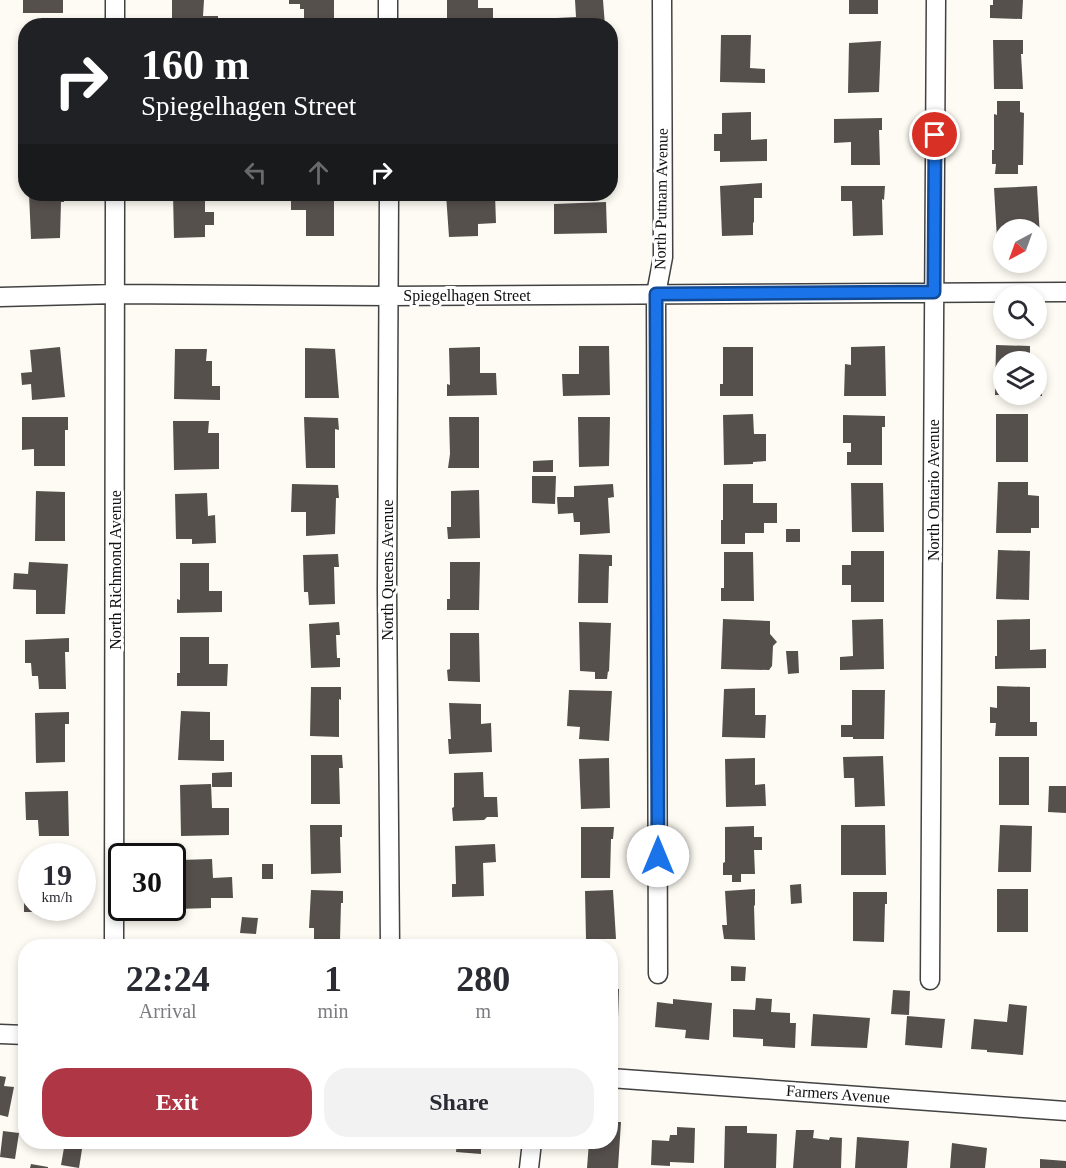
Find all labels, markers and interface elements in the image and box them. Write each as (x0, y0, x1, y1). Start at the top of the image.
icon: right (42, 42, 120, 120)
text: 160 m (141, 42, 250, 88)
text: Spiegelhagen Street (141, 91, 356, 121)
pin (909, 109, 960, 160)
icon: arrive (918, 118, 951, 151)
street label: North Putnam Avenue (651, 128, 671, 270)
icon: left (239, 156, 272, 189)
icon: ahead (302, 156, 335, 189)
icon: right (365, 156, 398, 189)
north arrow (993, 219, 1047, 273)
map controls (993, 219, 1047, 405)
button: search (993, 285, 1047, 339)
street label: Spiegelhagen Street (403, 287, 531, 305)
button: layers (993, 351, 1047, 405)
street label: North Ontario Avenue (925, 419, 942, 561)
street label: North Richmond Avenue (107, 490, 124, 650)
street label: North Queens Avenue (379, 500, 396, 641)
position arrow (626, 824, 690, 888)
speed limit sign: 30 (108, 843, 186, 921)
text: 19 (42, 858, 72, 891)
text: km/h (42, 889, 72, 905)
text: 22:24 (126, 959, 210, 999)
text: 1 (324, 959, 342, 999)
text: 280 (456, 959, 510, 999)
text: Arrival (139, 1000, 197, 1022)
text: min (317, 1000, 349, 1022)
text: m (476, 1000, 491, 1022)
button: Exit (42, 1068, 312, 1137)
button: Share (324, 1068, 594, 1137)
street label: Farmers Avenue (785, 1082, 891, 1106)

